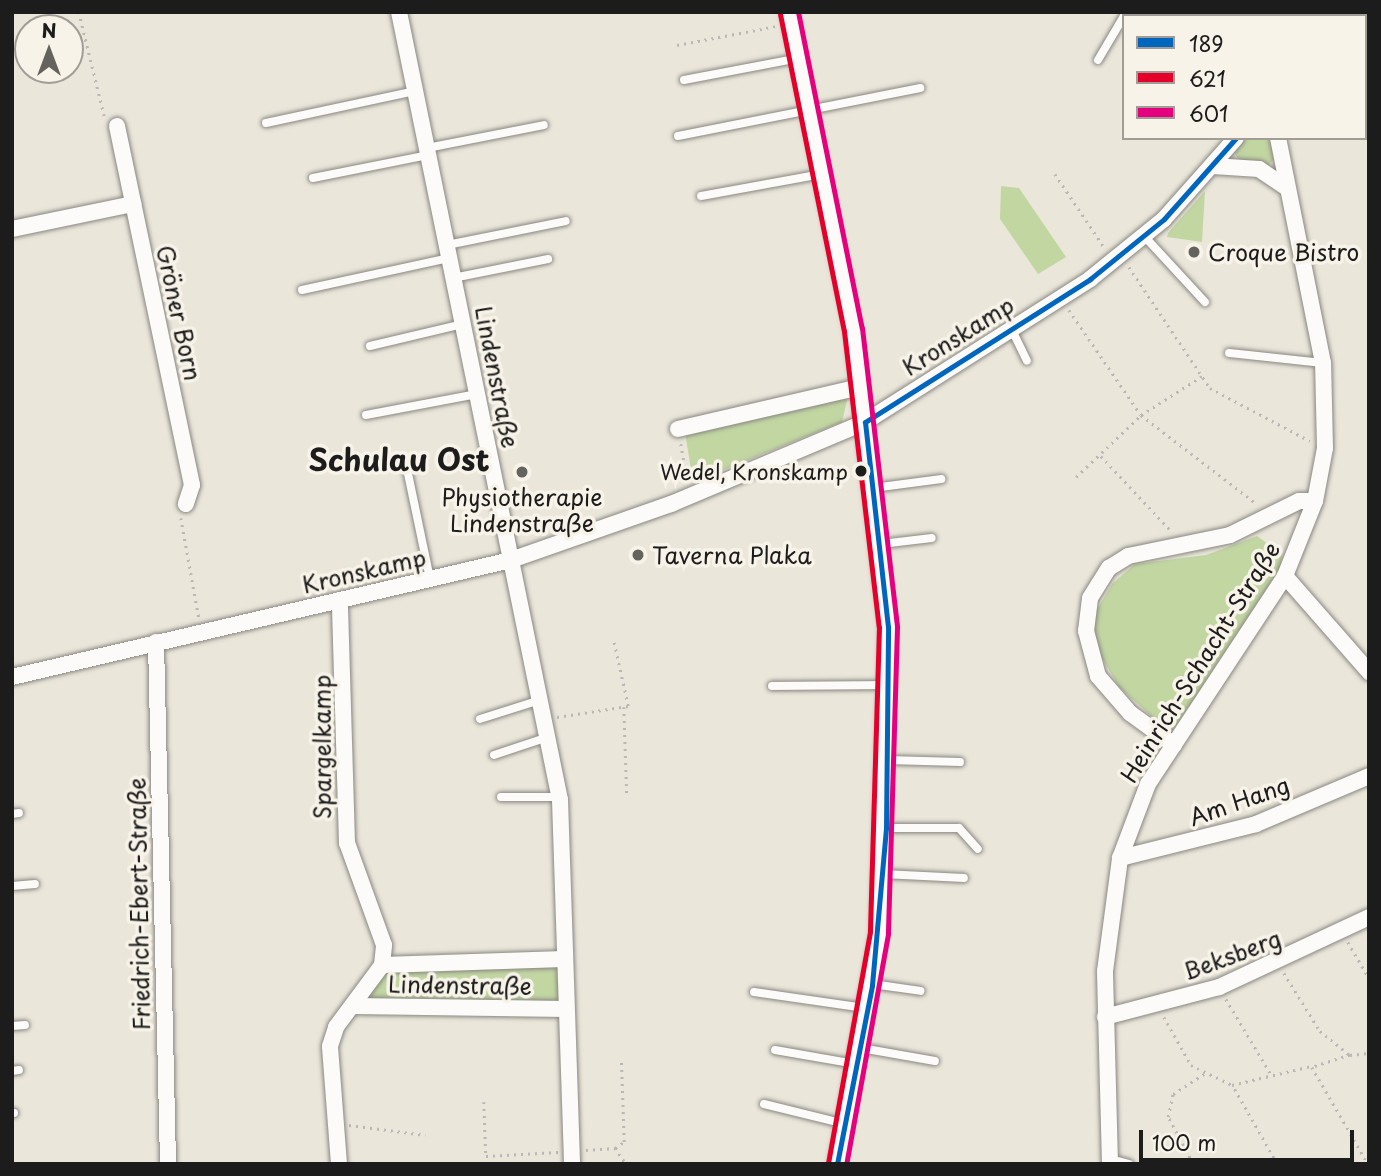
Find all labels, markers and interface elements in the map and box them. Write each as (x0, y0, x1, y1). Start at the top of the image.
north arrow (14, 14, 84, 84)
legend (1122, 14, 1367, 140)
text: N (41, 16, 57, 44)
text: 189 (1189, 27, 1224, 59)
text: 621 (1189, 62, 1226, 94)
text: 601 (1189, 97, 1229, 129)
place label: Croque Bistro (1208, 238, 1360, 266)
street label: Gröner Born (151, 242, 207, 384)
marker: Croque Bistro (1186, 244, 1202, 260)
street label: Kronskamp (897, 291, 1019, 381)
street label: Lindenstraße (470, 304, 524, 450)
district label: Schulau Ost (308, 441, 490, 477)
place label: Wedel, Kronskamp (660, 458, 848, 484)
marker: Physiotherapie Lindenstraße (514, 464, 530, 480)
marker: Wedel, Kronskamp (854, 464, 868, 478)
place label: Physiotherapie Lindenstraße (441, 483, 603, 537)
street label: Heinrich-Schacht-Straße (1115, 537, 1285, 787)
place label: Taverna Plaka (652, 541, 811, 569)
street label: Kronskamp (299, 543, 429, 599)
marker: Taverna Plaka (630, 547, 646, 563)
street label: Spargelkamp (308, 675, 336, 819)
street label: Am Hang (1185, 771, 1293, 831)
street label: Friedrich-Ebert-Straße (123, 777, 155, 1031)
street label: Beksberg (1179, 925, 1285, 985)
street label: Lindenstraße (388, 970, 532, 1000)
scale bar (1143, 1116, 1358, 1160)
text: 100 m (1152, 1126, 1216, 1158)

